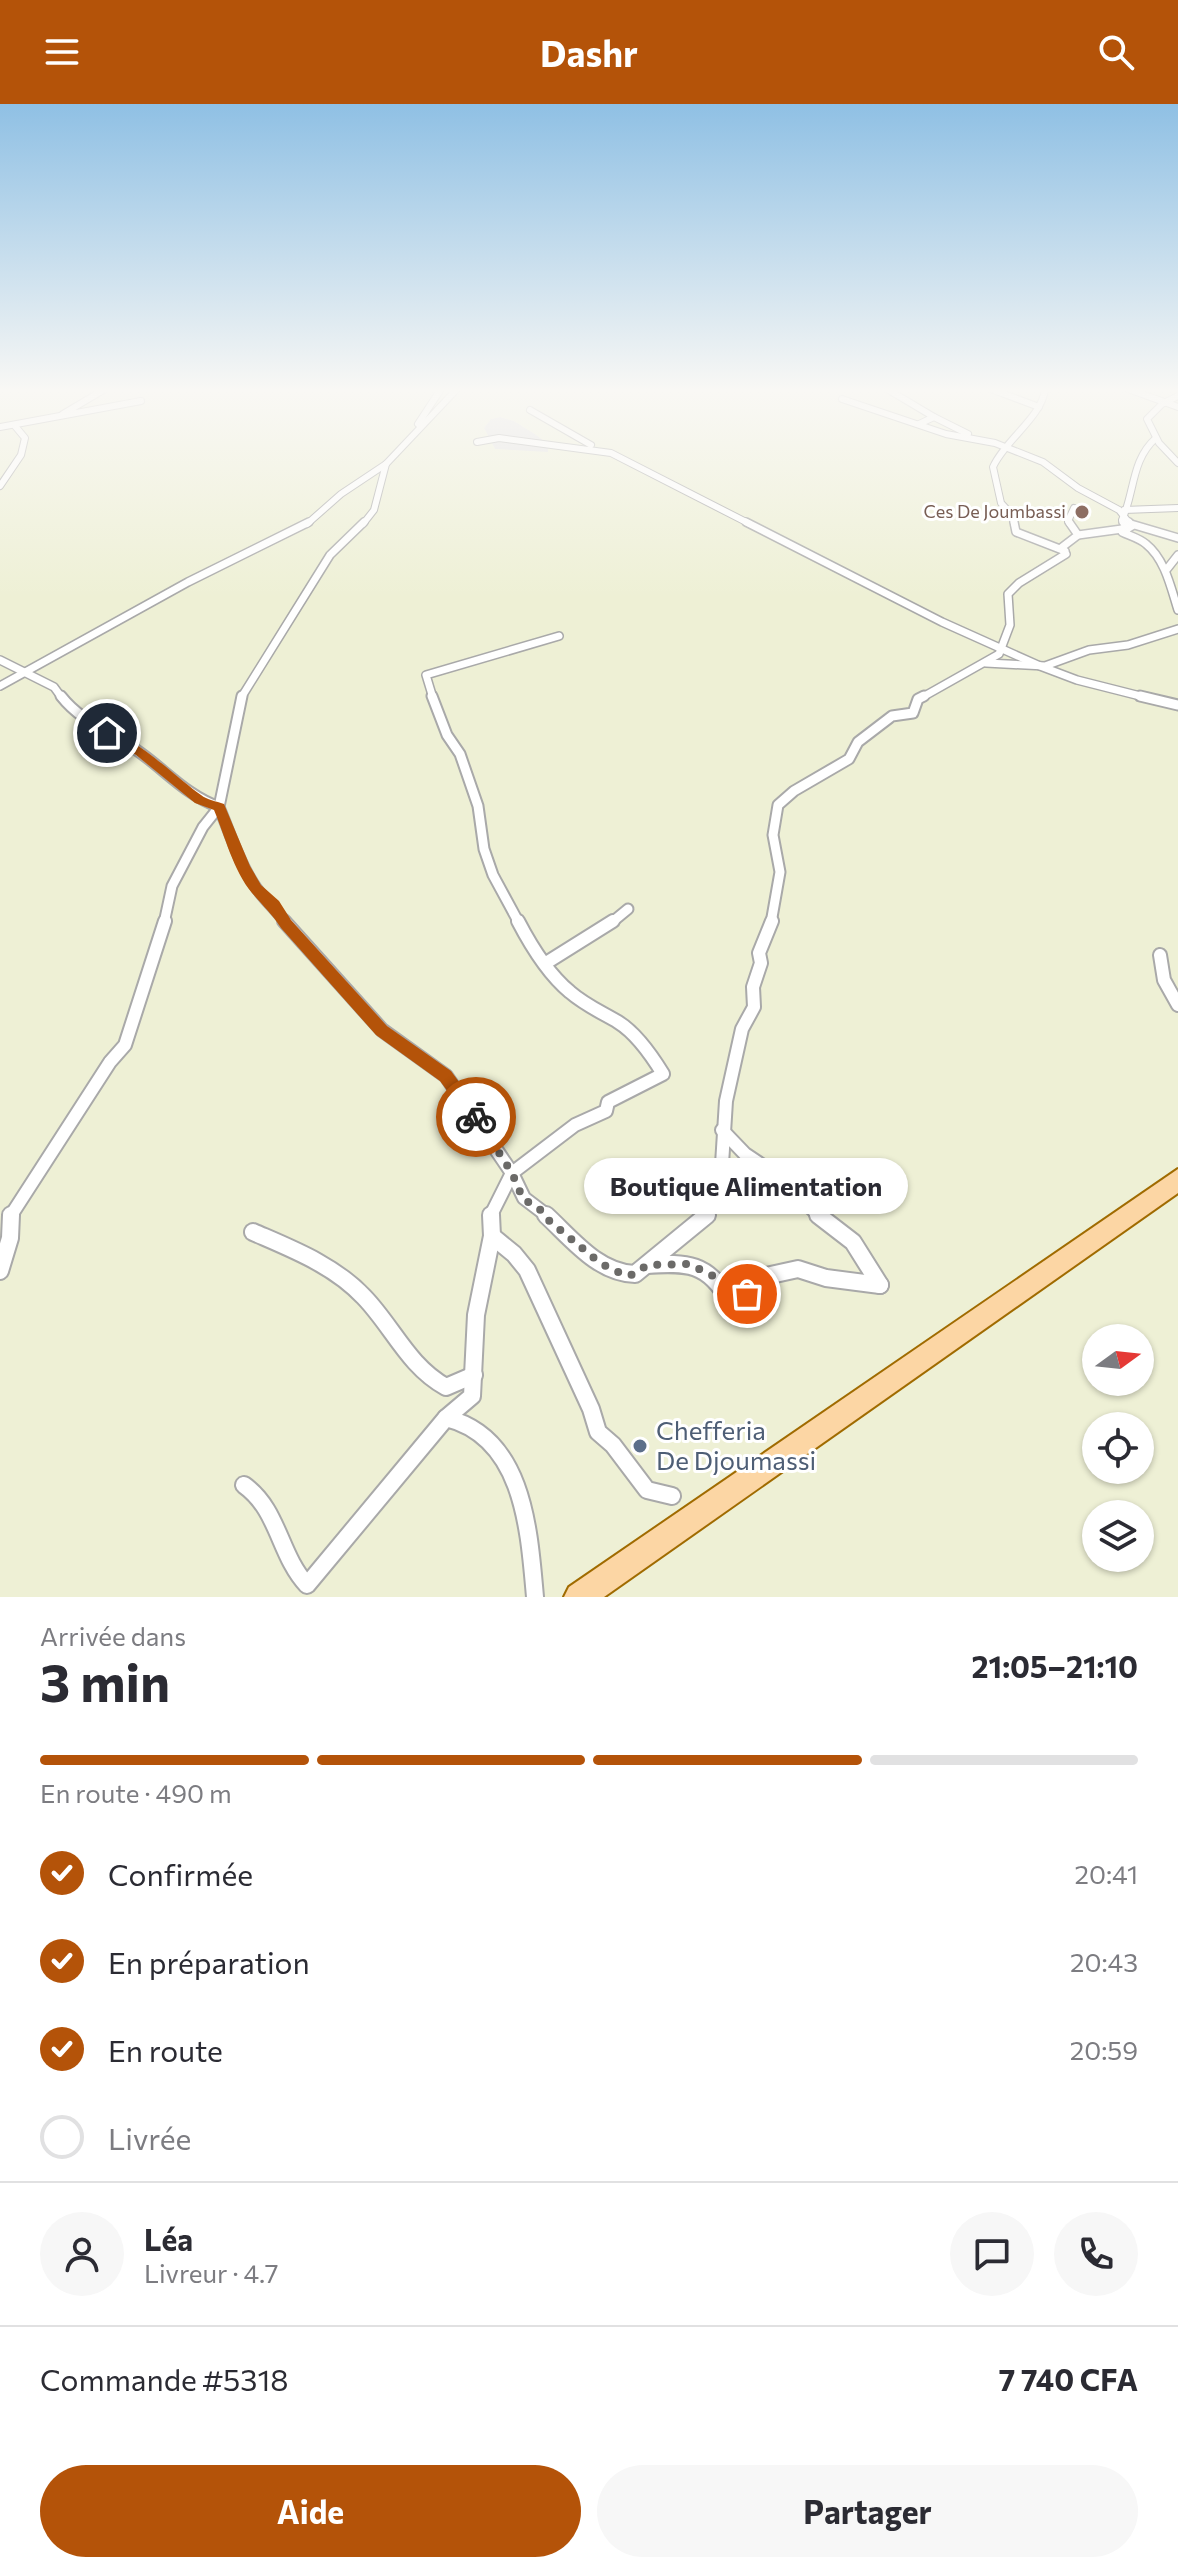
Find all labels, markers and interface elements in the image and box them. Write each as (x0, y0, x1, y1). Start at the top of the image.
icon: menu (40, 30, 84, 74)
text: Dashr (540, 30, 638, 74)
icon: search (1094, 30, 1138, 74)
place label: Ces De Joumbassi (924, 500, 1066, 522)
marker: Ces De Joumbassi (1073, 503, 1091, 521)
pin (73, 699, 141, 767)
icon: home (85, 711, 129, 755)
courier (436, 1077, 516, 1157)
icon: bike (454, 1095, 498, 1139)
callout: Boutique Alimentation (585, 1158, 909, 1214)
text: Boutique Alimentation (610, 1170, 882, 1201)
pin (713, 1260, 781, 1328)
icon: bag (725, 1272, 769, 1316)
north arrow (1082, 1324, 1154, 1396)
map controls (1082, 1324, 1154, 1572)
button: locate (1082, 1412, 1154, 1484)
place label: Chefferia De Djoumassi (656, 1414, 816, 1475)
marker: Chefferia De Djoumassi (631, 1437, 649, 1455)
button: layers (1082, 1500, 1154, 1572)
text: Arrivée dans (40, 1620, 186, 1651)
text: 21:05–21:10 (971, 1647, 1138, 1684)
text: 3 min (40, 1649, 170, 1713)
text: En route · 490 m (40, 1777, 232, 1808)
icon: check (40, 1851, 84, 1895)
text: Confirmée (108, 1855, 253, 1892)
text: 20:41 (1075, 1858, 1138, 1889)
icon: check (40, 1939, 84, 1983)
text: En préparation (108, 1943, 310, 1980)
text: 20:43 (1070, 1946, 1138, 1977)
icon: check (40, 2027, 84, 2071)
text: En route (108, 2031, 223, 2068)
text: 20:59 (1070, 2034, 1138, 2065)
text: Livrée (108, 2119, 191, 2156)
button: person (40, 2212, 124, 2296)
button: chat (950, 2212, 1034, 2296)
button: phone (1054, 2212, 1138, 2296)
text: Léa (144, 2220, 193, 2257)
text: Livreur · 4.7 (144, 2257, 279, 2288)
text: Commande #5318 (40, 2360, 288, 2397)
text: 7 740 CFA (999, 2360, 1138, 2397)
button: Aide (40, 2465, 581, 2557)
button: Partager (597, 2465, 1138, 2557)

